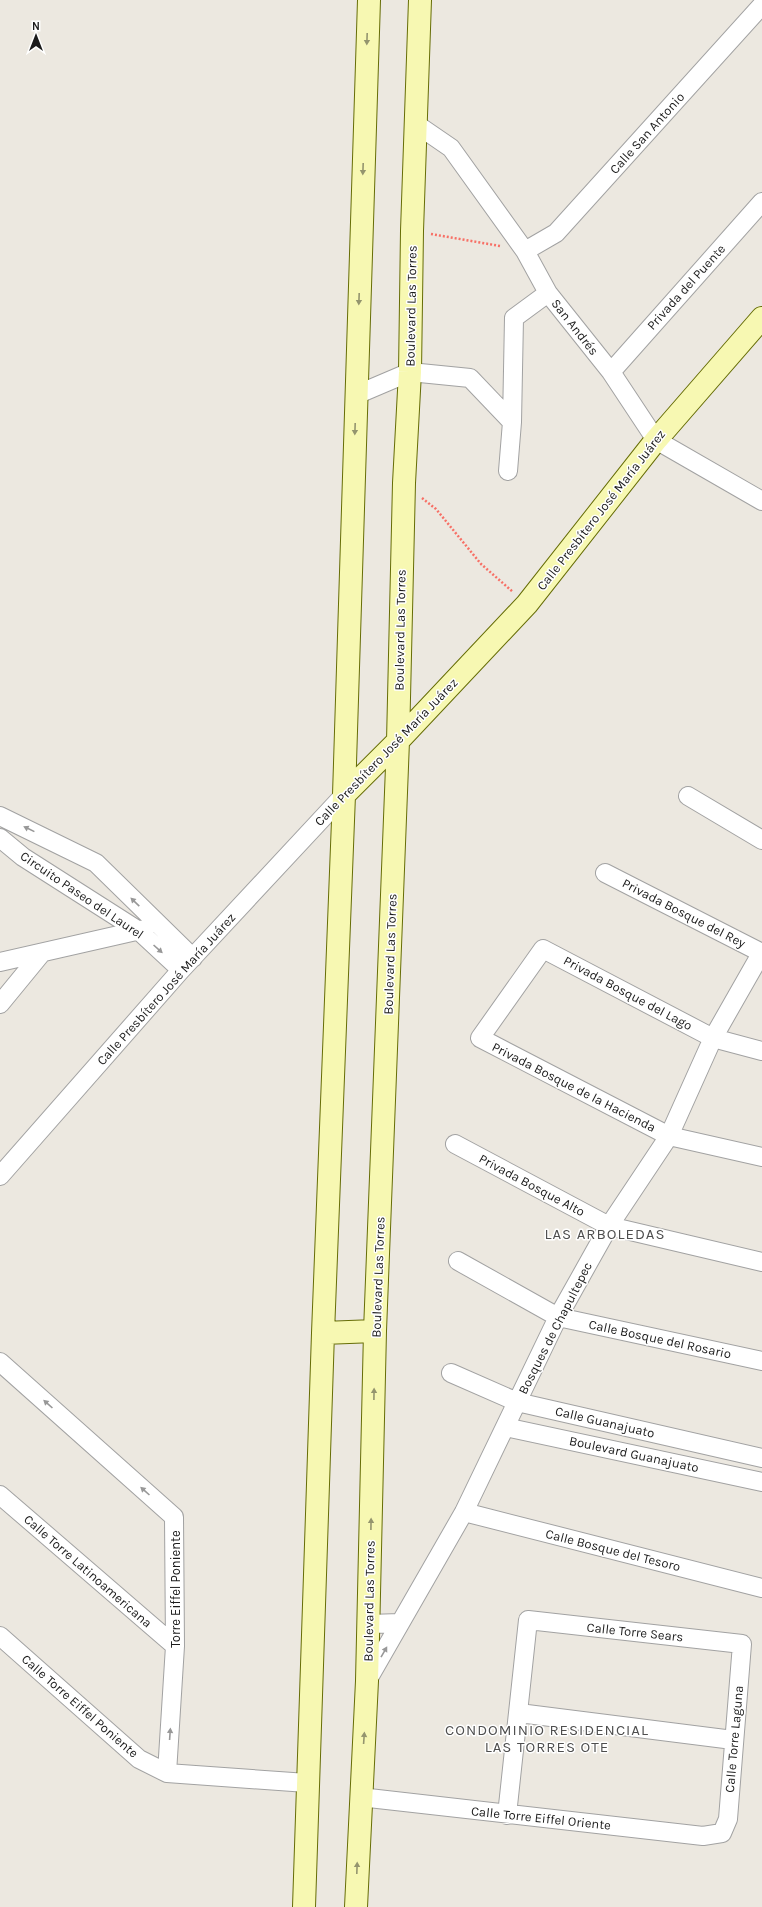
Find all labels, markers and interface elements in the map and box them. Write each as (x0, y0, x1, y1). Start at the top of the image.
north arrow (16, 16, 56, 56)
text: N (32, 20, 40, 33)
one-way arrow (364, 33, 371, 45)
street label: Calle San Antonio (607, 89, 687, 177)
one-way arrow (360, 163, 367, 175)
street label: Privada del Puente (644, 241, 728, 333)
street label: Boulevard Las Torres (402, 245, 420, 367)
one-way arrow (356, 293, 362, 306)
street label: San Andrés (548, 296, 602, 358)
one-way arrow (352, 423, 358, 436)
street label: Calle Presbítero José María Juárez (534, 427, 668, 593)
street label: Boulevard Las Torres (391, 569, 409, 691)
street label: Calle Presbítero José María Juárez (311, 675, 461, 829)
one-way arrow (23, 826, 35, 832)
street label: Circuito Paseo del Laurel (18, 848, 146, 942)
street label: Privada Bosque del Rey (619, 875, 748, 952)
street label: Boulevard Las Torres (380, 893, 400, 1015)
one-way arrow (130, 897, 140, 906)
street label: Calle Presbítero José María Juárez (94, 910, 238, 1068)
one-way arrow (153, 944, 163, 953)
street label: Privada Bosque del Lago (561, 953, 695, 1034)
street label: Privada Bosque de la Hacienda (489, 1039, 658, 1136)
street label: Privada Bosque Alto (476, 1151, 588, 1220)
street label: Boulevard Las Torres (368, 1216, 388, 1338)
district label: LAS ARBOLEDAS (544, 1225, 666, 1243)
street label: Bosques de Chapultepec (515, 1259, 596, 1397)
street label: Calle Bosque del Rosario (587, 1317, 733, 1362)
one-way arrow (371, 1387, 377, 1400)
one-way arrow (43, 1400, 53, 1409)
street label: Calle Guanajuato (554, 1403, 656, 1441)
street label: Boulevard Guanajuato (568, 1433, 700, 1475)
one-way arrow (140, 1486, 151, 1495)
street label: Calle Torre Latinoamericana (21, 1511, 155, 1631)
one-way arrow (368, 1517, 374, 1530)
street label: Calle Bosque del Tesoro (544, 1526, 682, 1575)
street label: Torre Eiffel Poniente (168, 1530, 183, 1648)
street label: Boulevard Las Torres (360, 1540, 378, 1662)
street label: Calle Torre Sears (586, 1619, 684, 1645)
one-way arrow (380, 1646, 387, 1658)
street label: Calle Torre Eiffel Poniente (19, 1651, 142, 1761)
street label: Calle Torre Laguna (722, 1685, 746, 1793)
district label: CONDOMINIO RESIDENCIAL LAS TORRES OTE (445, 1721, 649, 1756)
one-way arrow (166, 1728, 173, 1740)
one-way arrow (360, 1732, 367, 1744)
street label: Calle Torre Eiffel Oriente (470, 1803, 612, 1833)
one-way arrow (354, 1862, 361, 1874)

